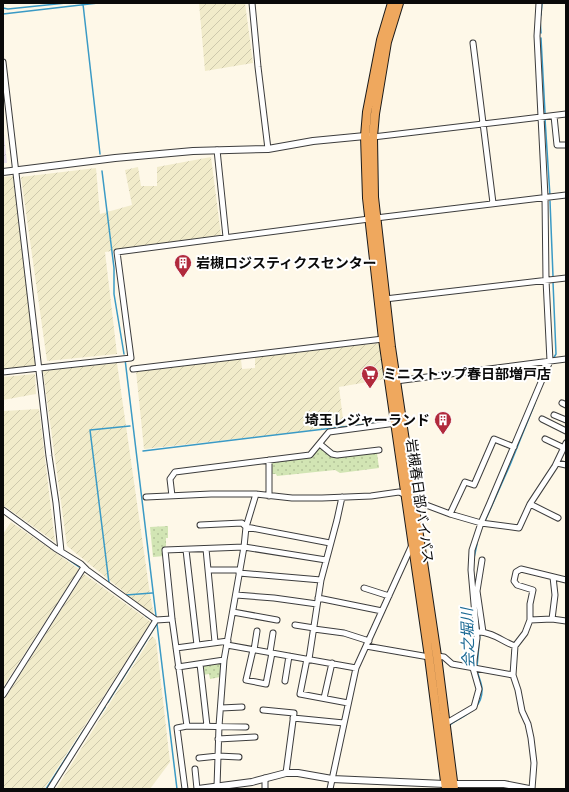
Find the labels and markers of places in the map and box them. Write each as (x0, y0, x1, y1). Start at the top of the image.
building icon: 岩槻ロジスティクスセンター (173, 253, 193, 278)
place label: 岩槻ロジスティクスセンター (196, 255, 377, 272)
supermarket icon: ミニストップ春日部増戸店 (360, 364, 380, 389)
place label: ミニストップ春日部増戸店 (383, 366, 551, 383)
building icon: 埼玉レジャーランド (433, 410, 453, 435)
place label: 埼玉レジャーランド (305, 412, 430, 429)

